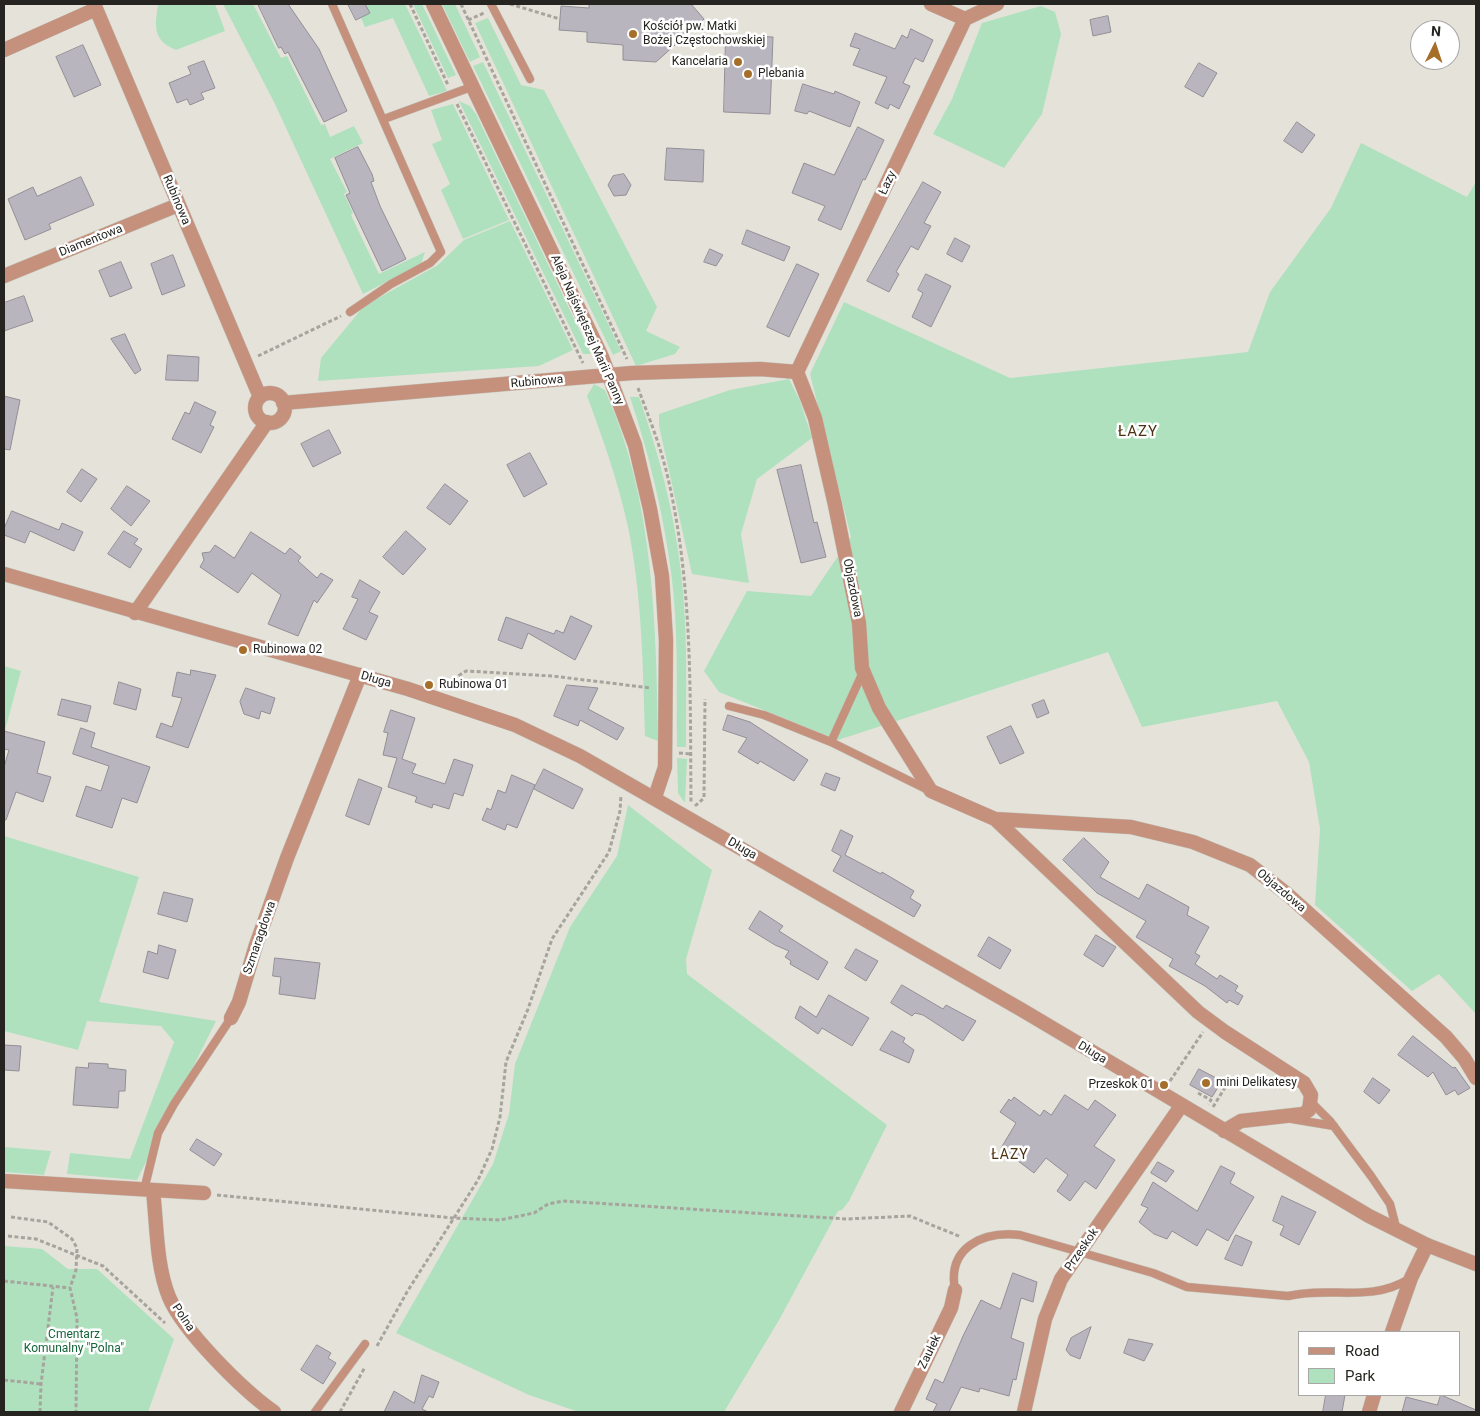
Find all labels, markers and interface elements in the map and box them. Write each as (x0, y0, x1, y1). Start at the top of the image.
place label: Kościół pw. Matki Bożej Częstochowskiej (643, 20, 765, 48)
north arrow (1410, 20, 1460, 70)
text: N (1430, 23, 1441, 39)
marker: Kościół pw. Matki Bożej Częstochowskiej (627, 28, 639, 40)
place label: Kancelaria (672, 55, 728, 69)
marker: Kancelaria (732, 56, 744, 68)
place label: Plebania (758, 67, 804, 81)
marker: Plebania (742, 68, 754, 80)
street label: Łazy (876, 169, 900, 197)
street label: Rubinowa (159, 173, 193, 227)
street label: Diamentowa (57, 222, 125, 260)
street label: Aleja Najświętszej Marii Panny (547, 253, 627, 407)
street label: Rubinowa (510, 373, 564, 391)
district label: ŁAZY (1118, 423, 1158, 441)
street label: Objazdowa (839, 557, 865, 619)
place label: Rubinowa 02 (253, 643, 322, 657)
marker: Rubinowa 02 (237, 644, 249, 656)
street label: Długa (359, 669, 393, 691)
place label: Rubinowa 01 (439, 678, 508, 692)
marker: Rubinowa 01 (423, 679, 435, 691)
street label: Długa (725, 835, 759, 863)
street label: Objazdowa (1254, 866, 1308, 916)
street label: Szmaragdowa (241, 900, 279, 976)
street label: Długa (1075, 1039, 1109, 1067)
place label: mini Delikatesy (1216, 1076, 1297, 1090)
marker: mini Delikatesy (1200, 1077, 1212, 1089)
place label: Przeskok 01 (1088, 1078, 1154, 1092)
marker: Przeskok 01 (1158, 1079, 1170, 1091)
district label: ŁAZY (991, 1147, 1029, 1163)
street label: Przeskok (1062, 1226, 1102, 1274)
street label: Polna (169, 1301, 197, 1335)
park label: Cmentarz Komunalny "Polna" (24, 1328, 124, 1356)
legend (1298, 1331, 1460, 1396)
street label: Zaułek (916, 1333, 944, 1371)
text: Road (1345, 1342, 1379, 1360)
text: Park (1345, 1367, 1375, 1385)

